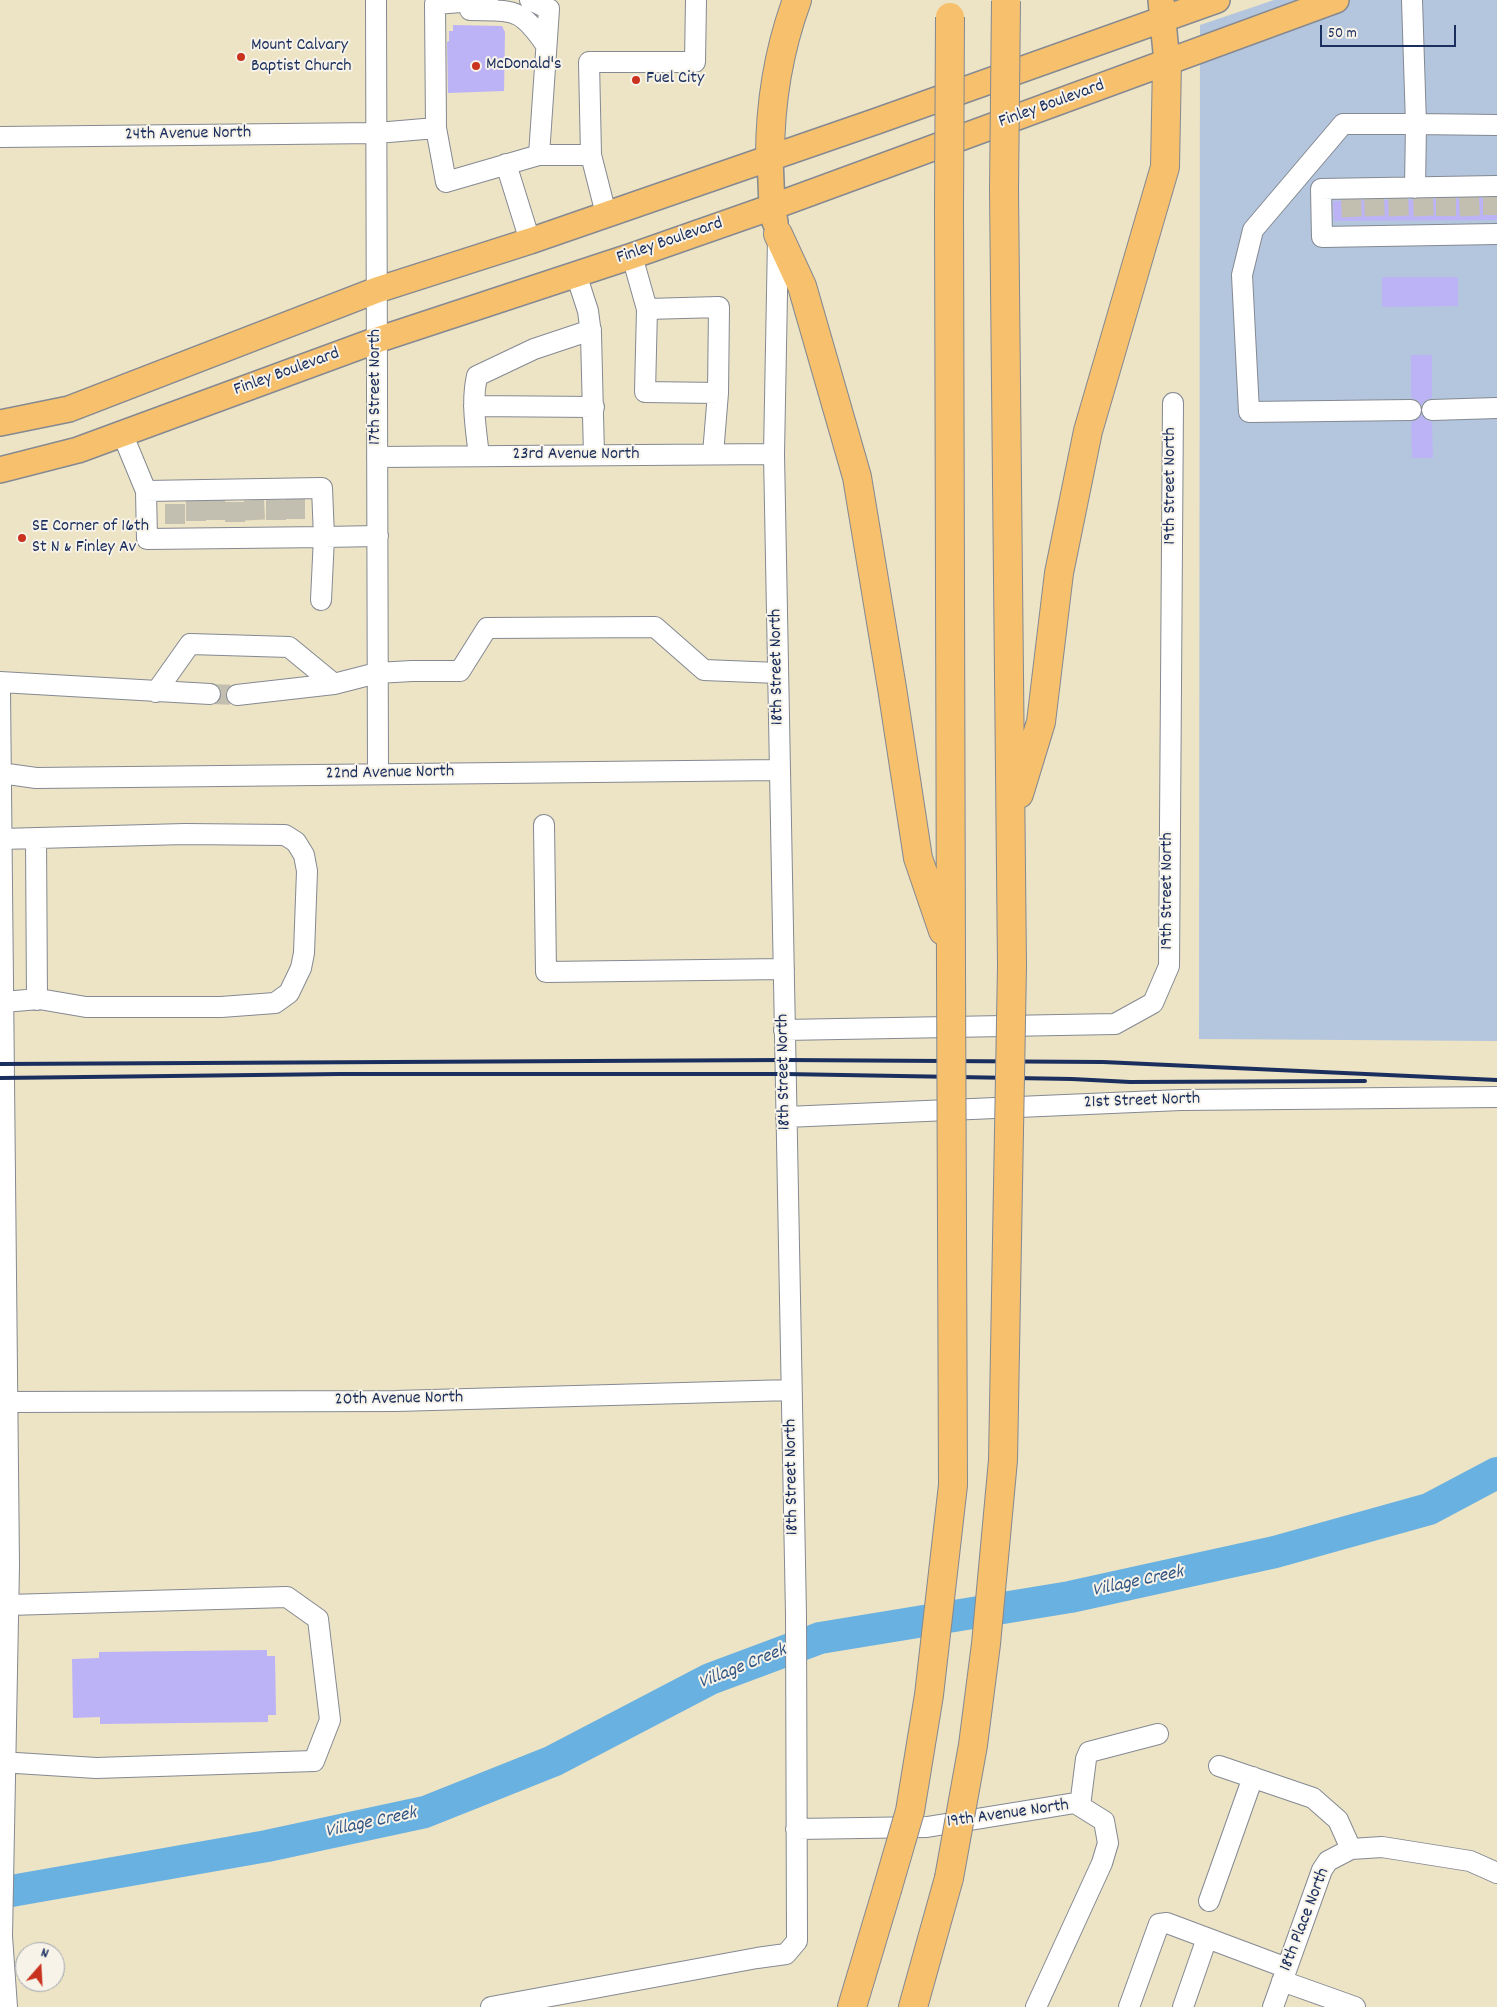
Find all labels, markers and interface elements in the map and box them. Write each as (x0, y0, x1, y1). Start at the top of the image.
scale bar (1322, 15, 1458, 47)
text: 50 m (1328, 23, 1357, 45)
place label: Mount Calvary Baptist Church (251, 36, 352, 78)
marker: Mount Calvary Baptist Church (235, 51, 247, 63)
place label: McDonald's (486, 55, 562, 77)
marker: McDonald's (470, 60, 482, 72)
place label: Fuel City (646, 69, 704, 91)
marker: Fuel City (630, 74, 642, 86)
street label: Finley Boulevard (996, 76, 1108, 134)
street label: 24th Avenue North (125, 123, 251, 147)
street label: Finley Boulevard (614, 214, 726, 270)
street label: 17th Street North (366, 329, 388, 445)
street label: Finley Boulevard (231, 344, 343, 402)
street label: 19th Street North (1161, 427, 1183, 545)
street label: 23rd Avenue North (513, 445, 639, 467)
place label: SE Corner of 16th St N & Finley Av (32, 517, 149, 560)
marker: SE Corner of 16th St N & Finley Av (16, 532, 28, 544)
street label: 18th Street North (766, 609, 790, 725)
street label: 22nd Avenue North (326, 762, 454, 786)
street label: 19th Street North (1158, 832, 1180, 950)
street label: 18th Street North (773, 1014, 797, 1130)
street label: 21st Street North (1083, 1089, 1201, 1115)
street label: 20th Avenue North (335, 1388, 463, 1412)
street label: 18th Street North (781, 1419, 805, 1535)
water label: Village Creek (1090, 1562, 1186, 1604)
water label: Village Creek (696, 1640, 790, 1696)
street label: 19th Avenue North (946, 1796, 1070, 1834)
water label: Village Creek (323, 1803, 419, 1845)
street label: 18th Place North (1276, 1865, 1336, 1975)
north arrow (15, 1942, 65, 1992)
text: N (38, 1943, 51, 1964)

